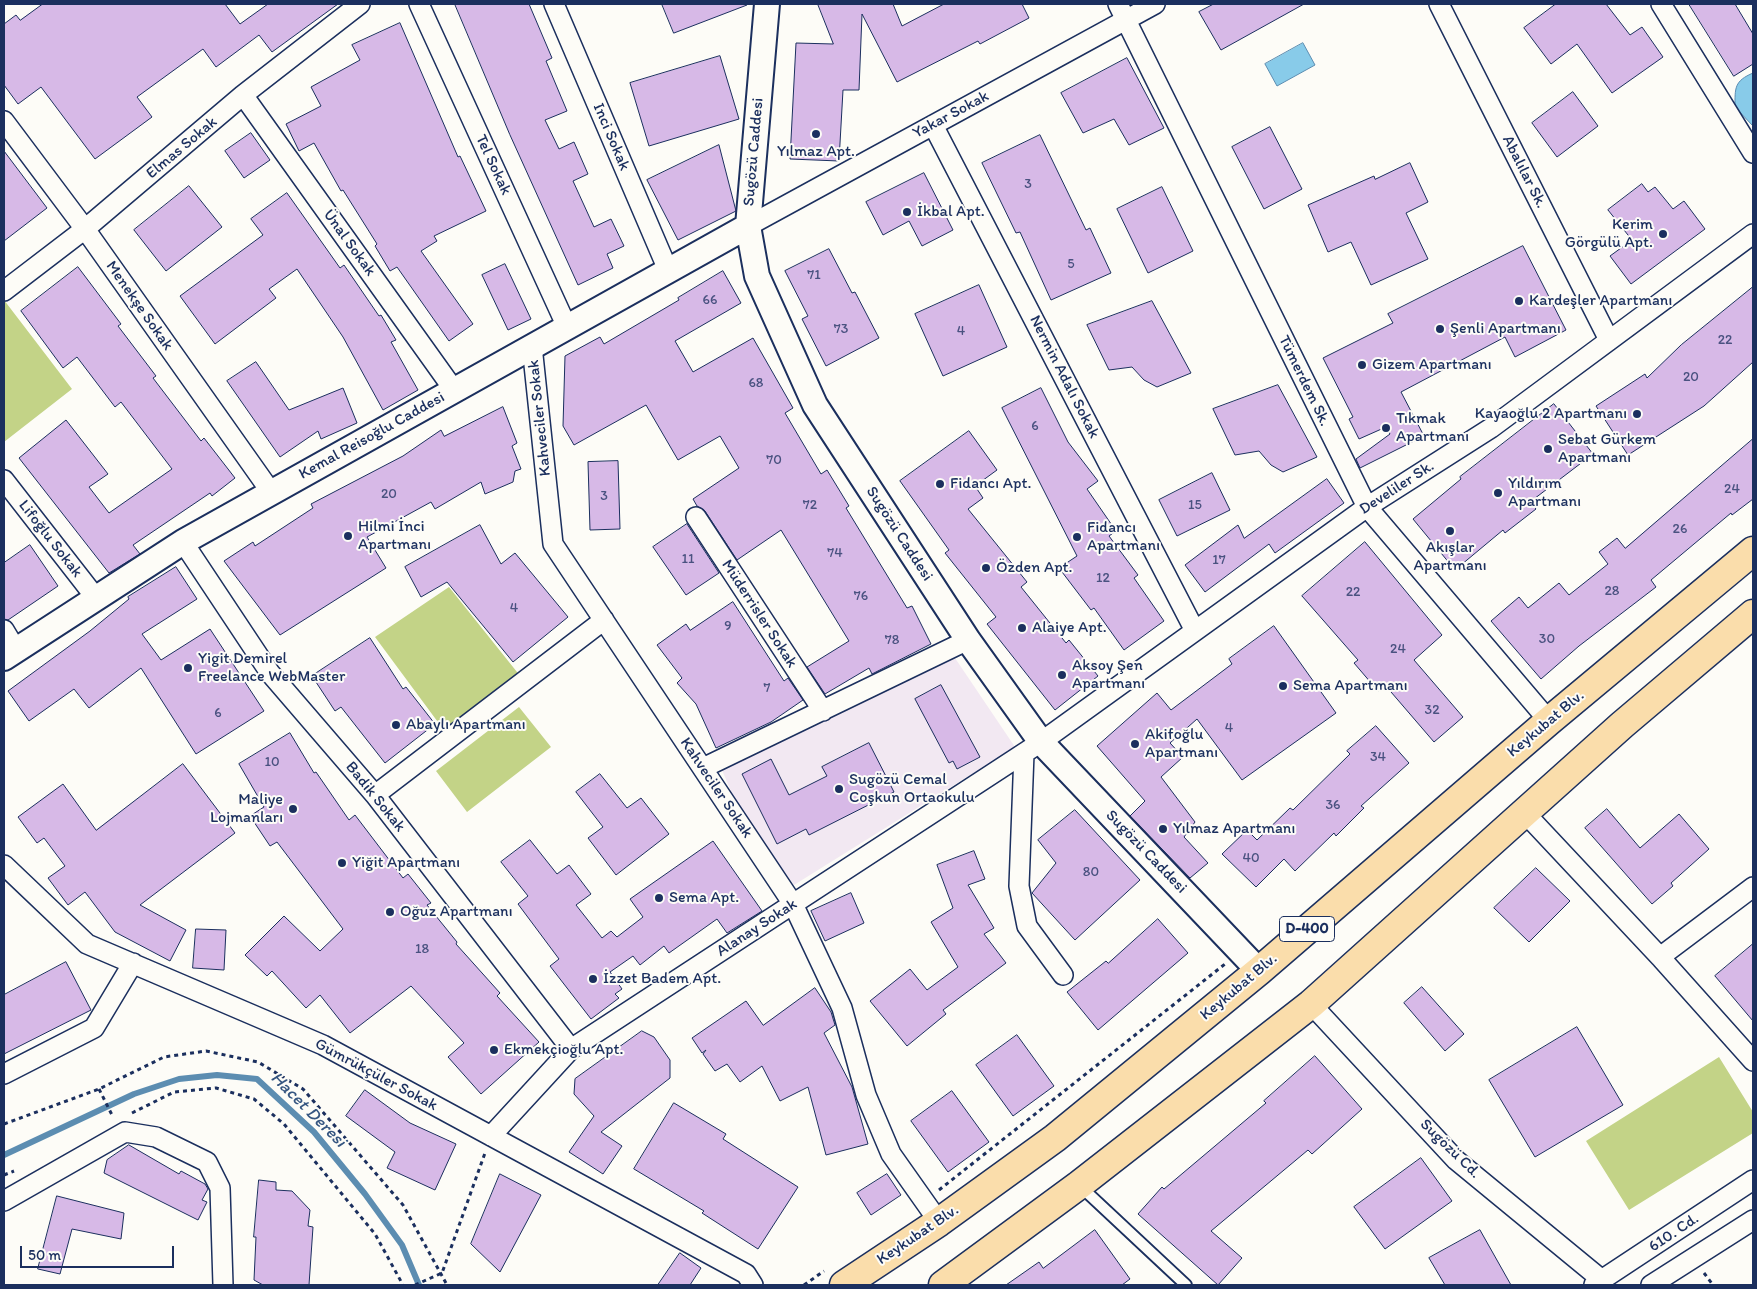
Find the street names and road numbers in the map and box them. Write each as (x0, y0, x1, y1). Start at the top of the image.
street label: Yakar Sokak (910, 87, 992, 143)
street label: Sugözü Caddesi (740, 97, 768, 207)
street label: Inci Sokak (588, 100, 634, 174)
street label: Elmas Sokak (143, 113, 221, 183)
street label: Tel Sokak (471, 132, 515, 198)
street label: Abalılar Sk. (1497, 132, 1551, 212)
street label: Ünal Sokak (318, 206, 380, 280)
street label: Menekşe Sokak (101, 258, 177, 354)
street label: Nermin Adalı Sokak (1025, 312, 1103, 442)
street label: Tümerdem Sk. (1274, 333, 1334, 429)
street label: Kahveciler Sokak (524, 359, 556, 477)
street label: Kemal Reisoğlu Caddesi (296, 388, 448, 484)
street label: Develiler Sk. (1356, 457, 1438, 519)
street label: Sugözü Caddesi (861, 483, 937, 585)
street label: Lifoğlu Sokak (14, 496, 86, 582)
street label: Müderrisler Sokak (717, 556, 801, 672)
street label: Keykubat Blv. (1504, 686, 1588, 762)
street label: Kahveciler Sokak (675, 734, 757, 842)
street label: Badik Sokak (341, 758, 409, 836)
street label: Sugözü Caddesi (1101, 806, 1191, 898)
street label: Alanay Sokak (713, 895, 801, 961)
road number: D-400 (1280, 916, 1334, 942)
street label: Keykubat Blv. (1197, 949, 1281, 1025)
street label: Gümrükçüler Sokak (311, 1035, 441, 1115)
street label: Sugözü Cd. (1416, 1115, 1484, 1183)
street label: Keykubat Blv. (873, 1201, 963, 1269)
street label: 610. Cd. (1645, 1209, 1703, 1257)

